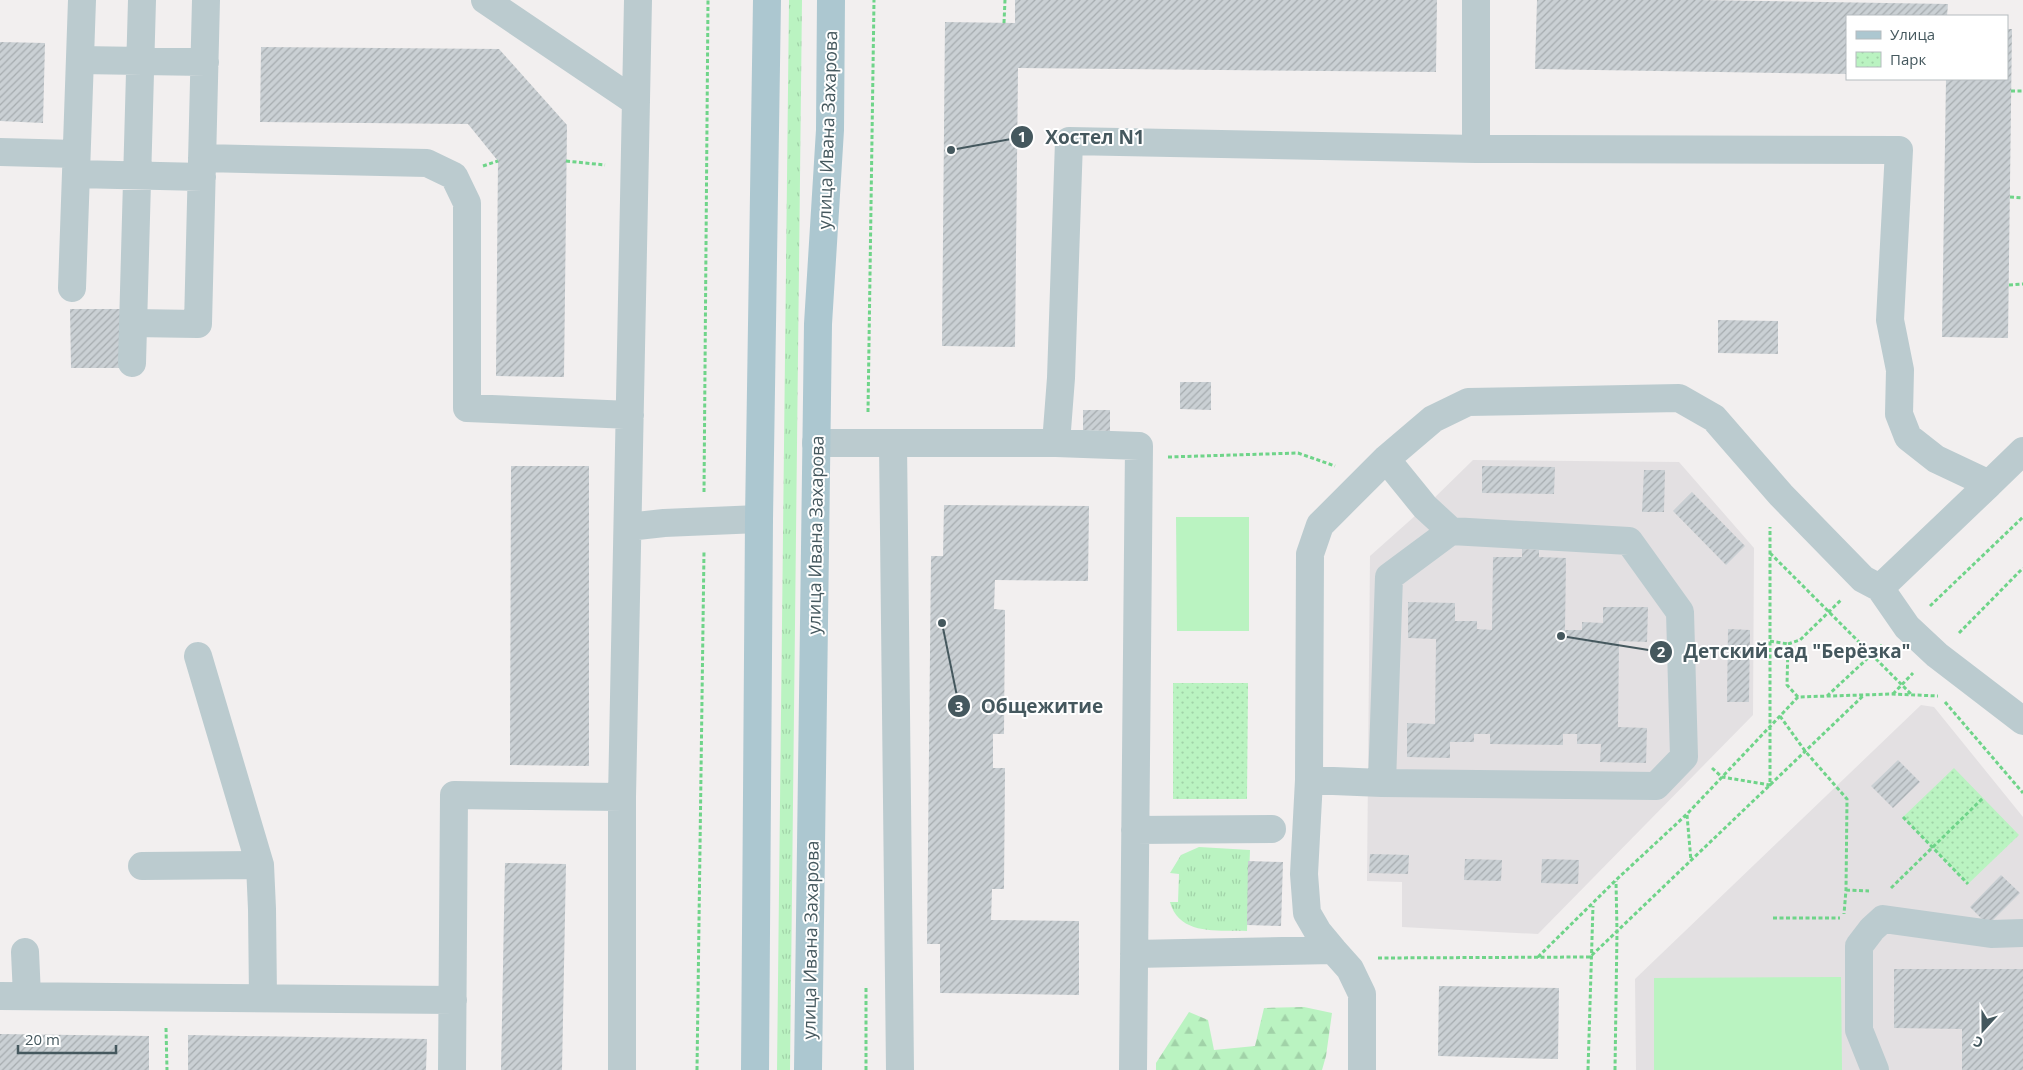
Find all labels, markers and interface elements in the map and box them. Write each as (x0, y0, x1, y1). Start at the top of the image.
legend (1846, 15, 2008, 80)
text: Улица (1890, 24, 1935, 44)
street label: улица Ивана Захарова (812, 30, 842, 230)
text: Парк (1890, 49, 1926, 69)
callout: Хостел N1 (1010, 120, 1154, 154)
text: Хостел N1 (1045, 124, 1145, 150)
text: 1 (1018, 126, 1026, 146)
street label: улица Ивана Захарова (801, 435, 829, 635)
callout: Детский сад "Берёзка" (1649, 635, 1921, 669)
text: Детский сад "Берёзка" (1683, 638, 1911, 664)
text: 2 (1657, 641, 1666, 661)
callout: Общежитие (946, 689, 1114, 723)
text: Общежитие (981, 693, 1103, 719)
text: 3 (955, 696, 963, 716)
street label: улица Ивана Захарова (796, 840, 824, 1040)
north arrow (1958, 1005, 2008, 1055)
scale bar (18, 1022, 115, 1054)
text: 20 m (25, 1029, 60, 1049)
text: С (1971, 1032, 1986, 1053)

